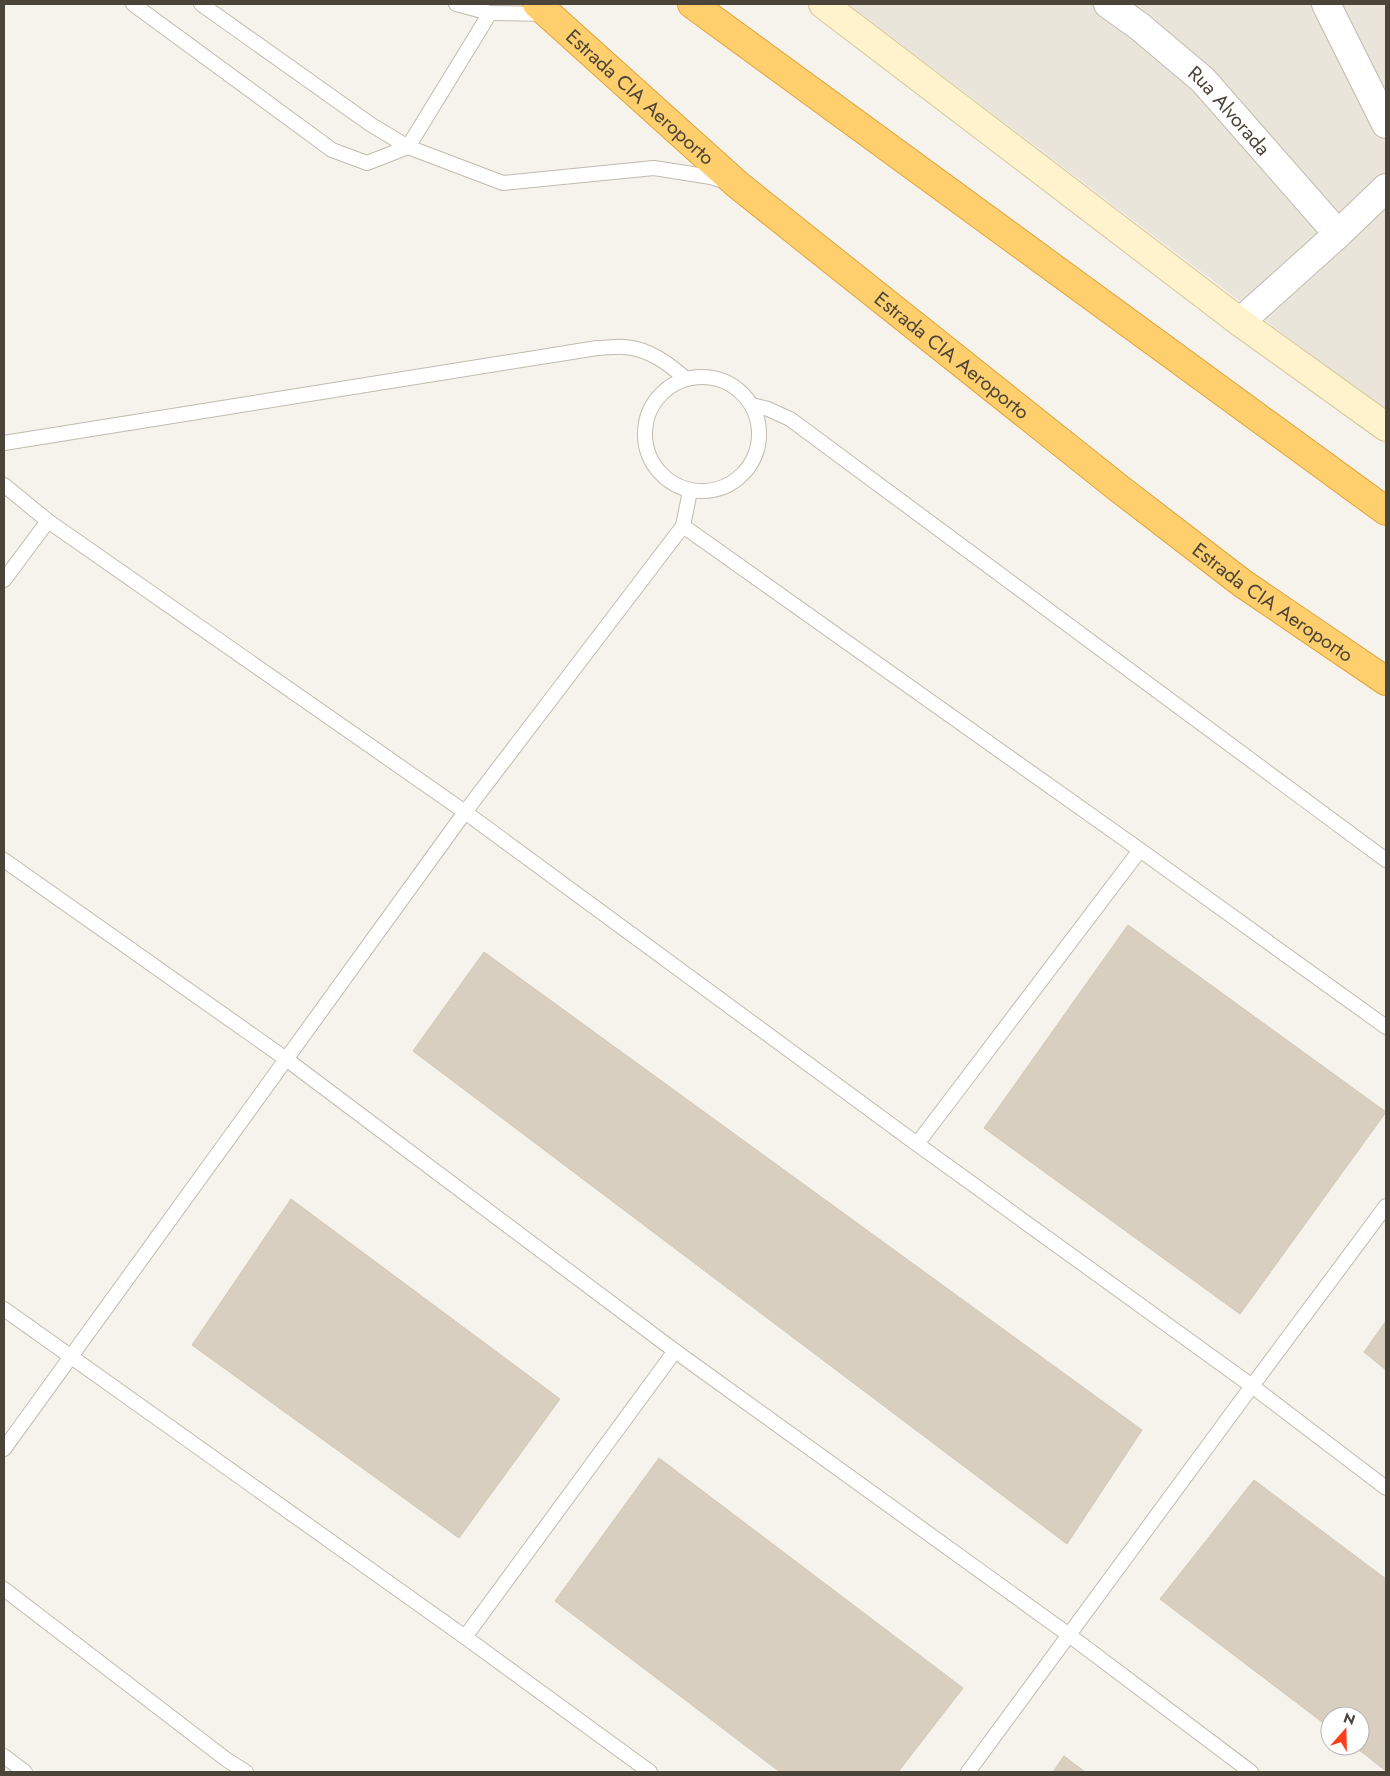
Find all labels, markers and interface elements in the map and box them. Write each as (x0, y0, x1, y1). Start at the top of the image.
street label: Estrada CIA Aeroporto (559, 23, 721, 172)
street label: Rua Alvorada (1181, 59, 1277, 162)
street label: Estrada CIA Aeroporto (868, 285, 1036, 427)
street label: Estrada CIA Aeroporto (1186, 536, 1359, 670)
north arrow (1320, 1706, 1370, 1756)
text: N (1341, 1707, 1358, 1730)

